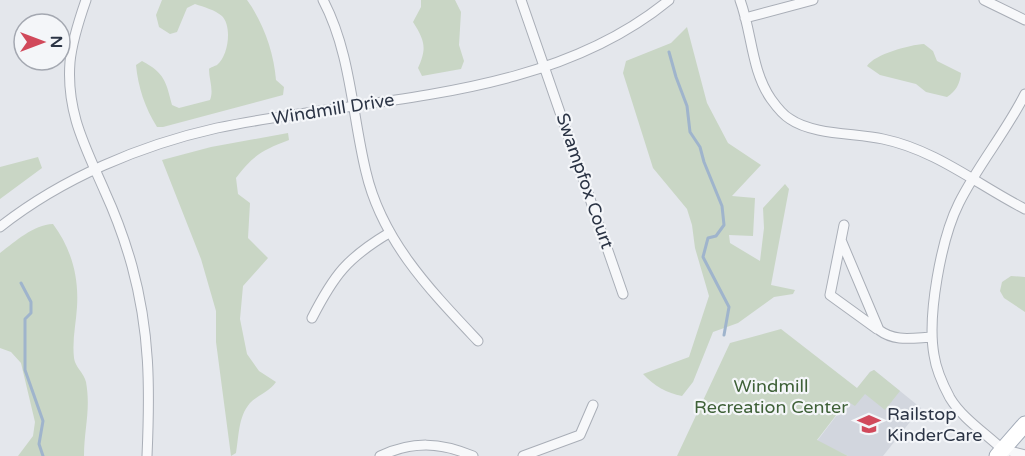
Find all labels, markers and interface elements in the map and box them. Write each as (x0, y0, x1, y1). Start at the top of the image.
north arrow (12, 12, 72, 72)
text: N (46, 36, 66, 48)
street label: Windmill Drive (270, 88, 396, 130)
street label: Swampfox Court (551, 110, 619, 252)
park label: Windmill Recreation Center (694, 375, 848, 418)
place label: Railstop KinderCare (887, 403, 982, 446)
school or university icon: Railstop KinderCare (856, 411, 882, 437)

